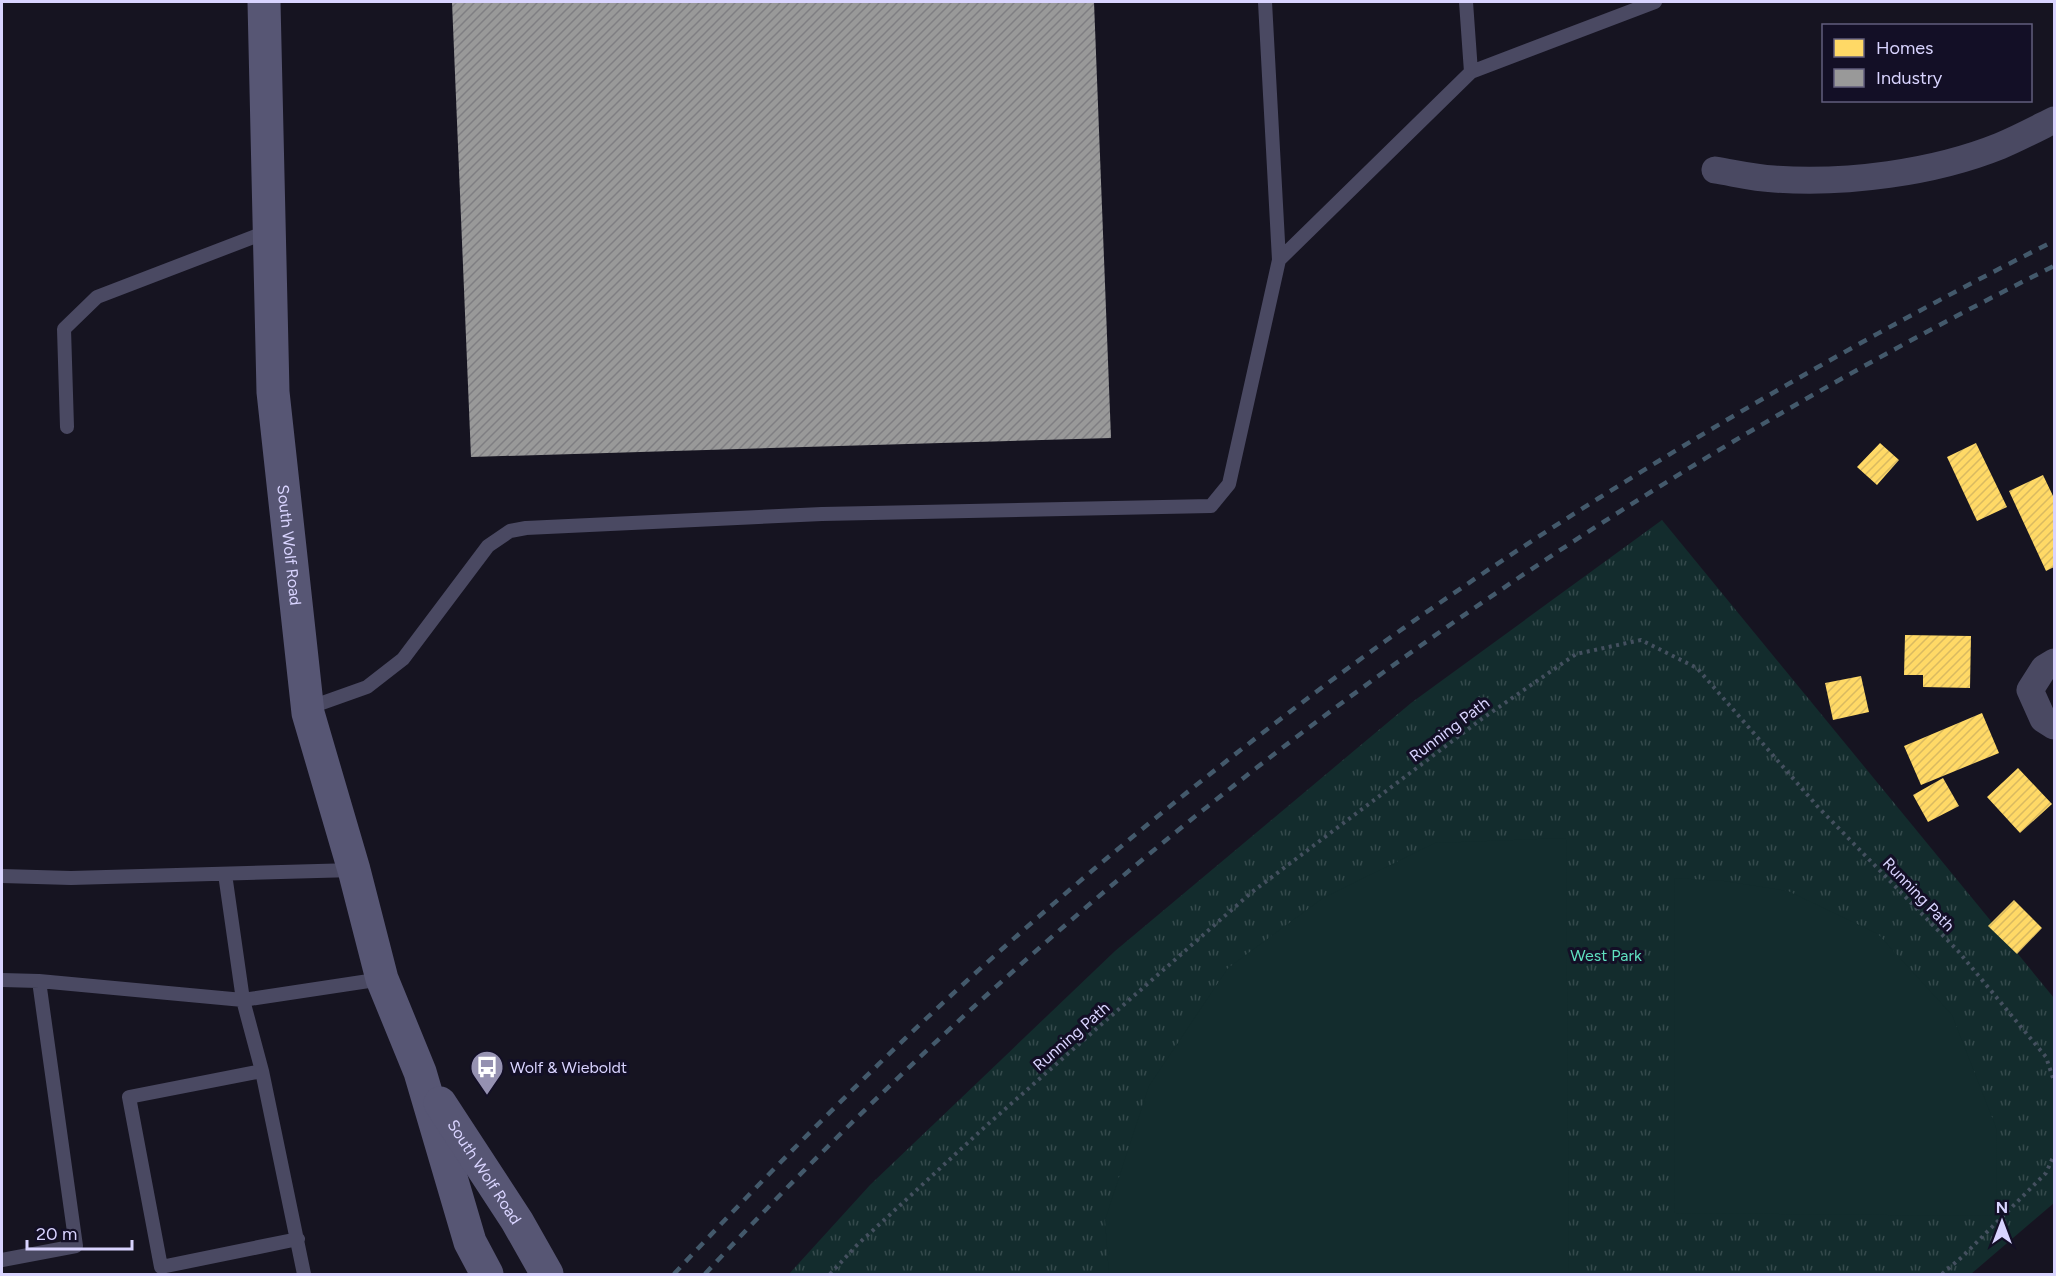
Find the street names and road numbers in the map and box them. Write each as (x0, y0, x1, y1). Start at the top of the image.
street label: South Wolf Road (273, 484, 305, 606)
street label: Running Path (1406, 693, 1493, 766)
street label: Running Path (1879, 854, 1959, 935)
street label: Running Path (1029, 998, 1113, 1075)
street label: South Wolf Road (443, 1116, 525, 1228)

